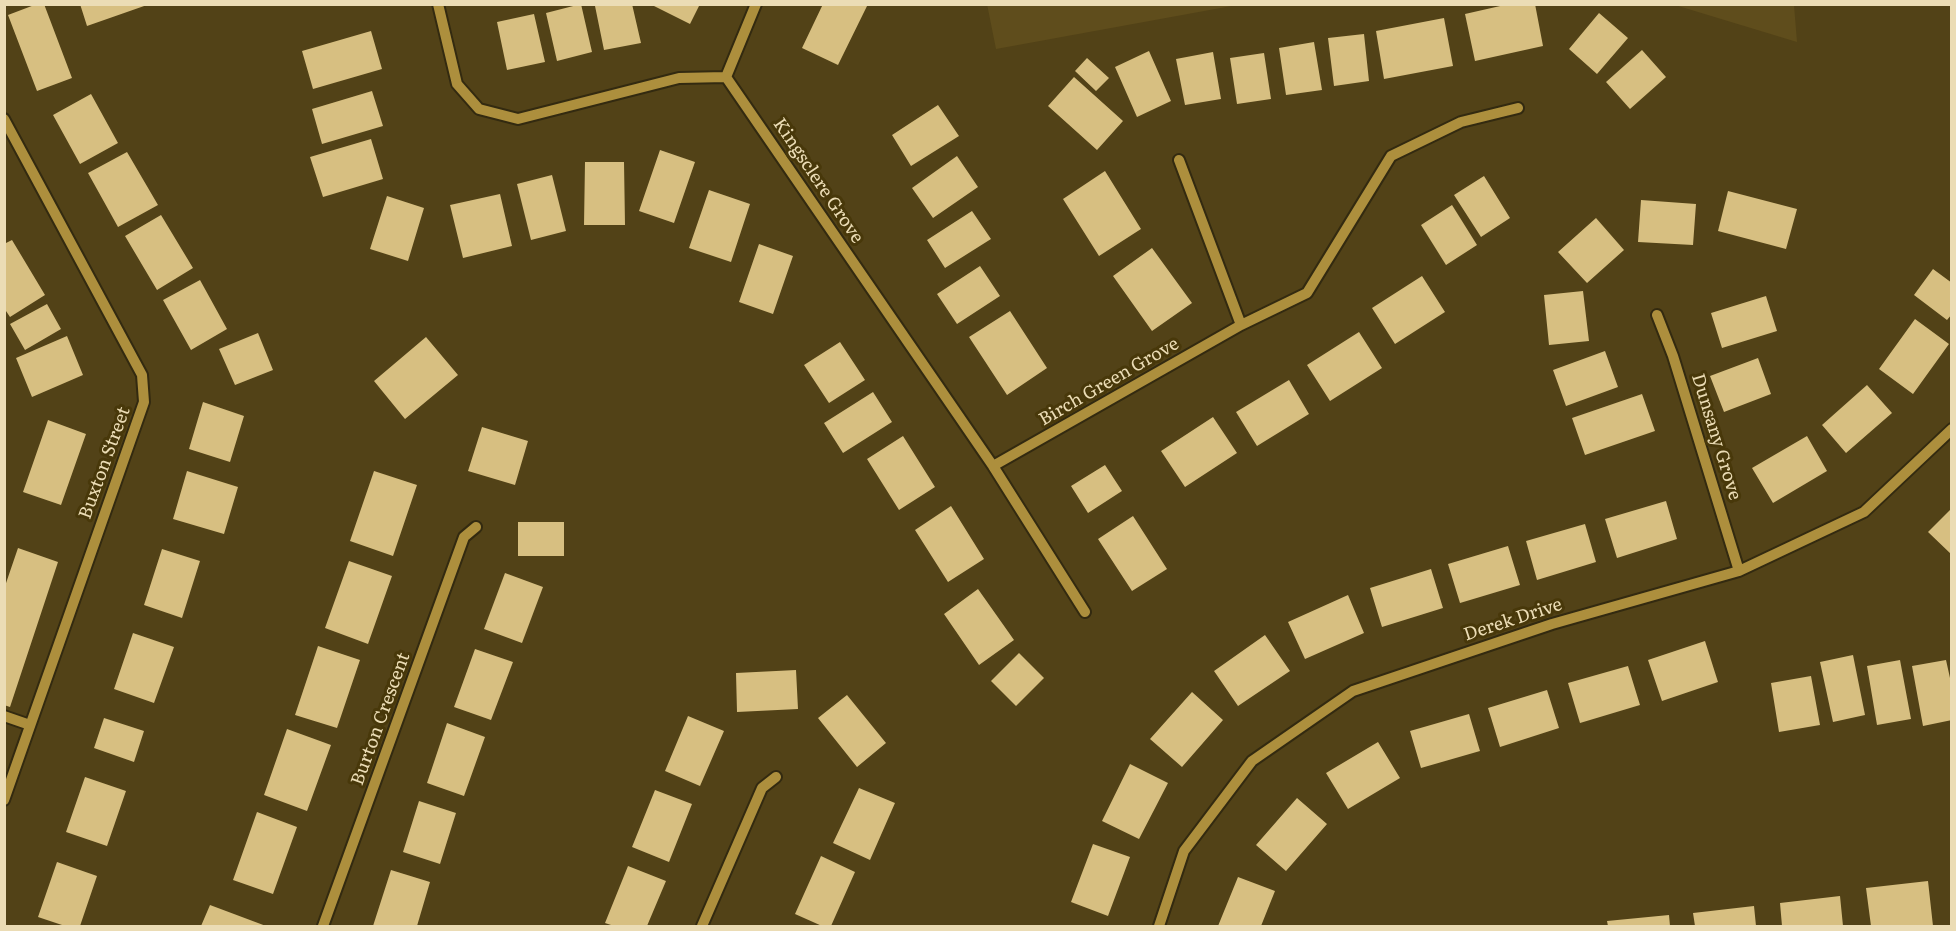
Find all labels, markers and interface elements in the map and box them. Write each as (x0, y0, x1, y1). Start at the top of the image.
street label: Kingsclere Grove (768, 114, 868, 248)
street label: Birch Green Grove (1035, 333, 1183, 431)
street label: Dunsany Grove (1686, 371, 1746, 503)
street label: Buxton Street (75, 404, 135, 522)
street label: Derek Drive (1461, 594, 1565, 646)
street label: Burton Crescent (347, 650, 415, 788)

